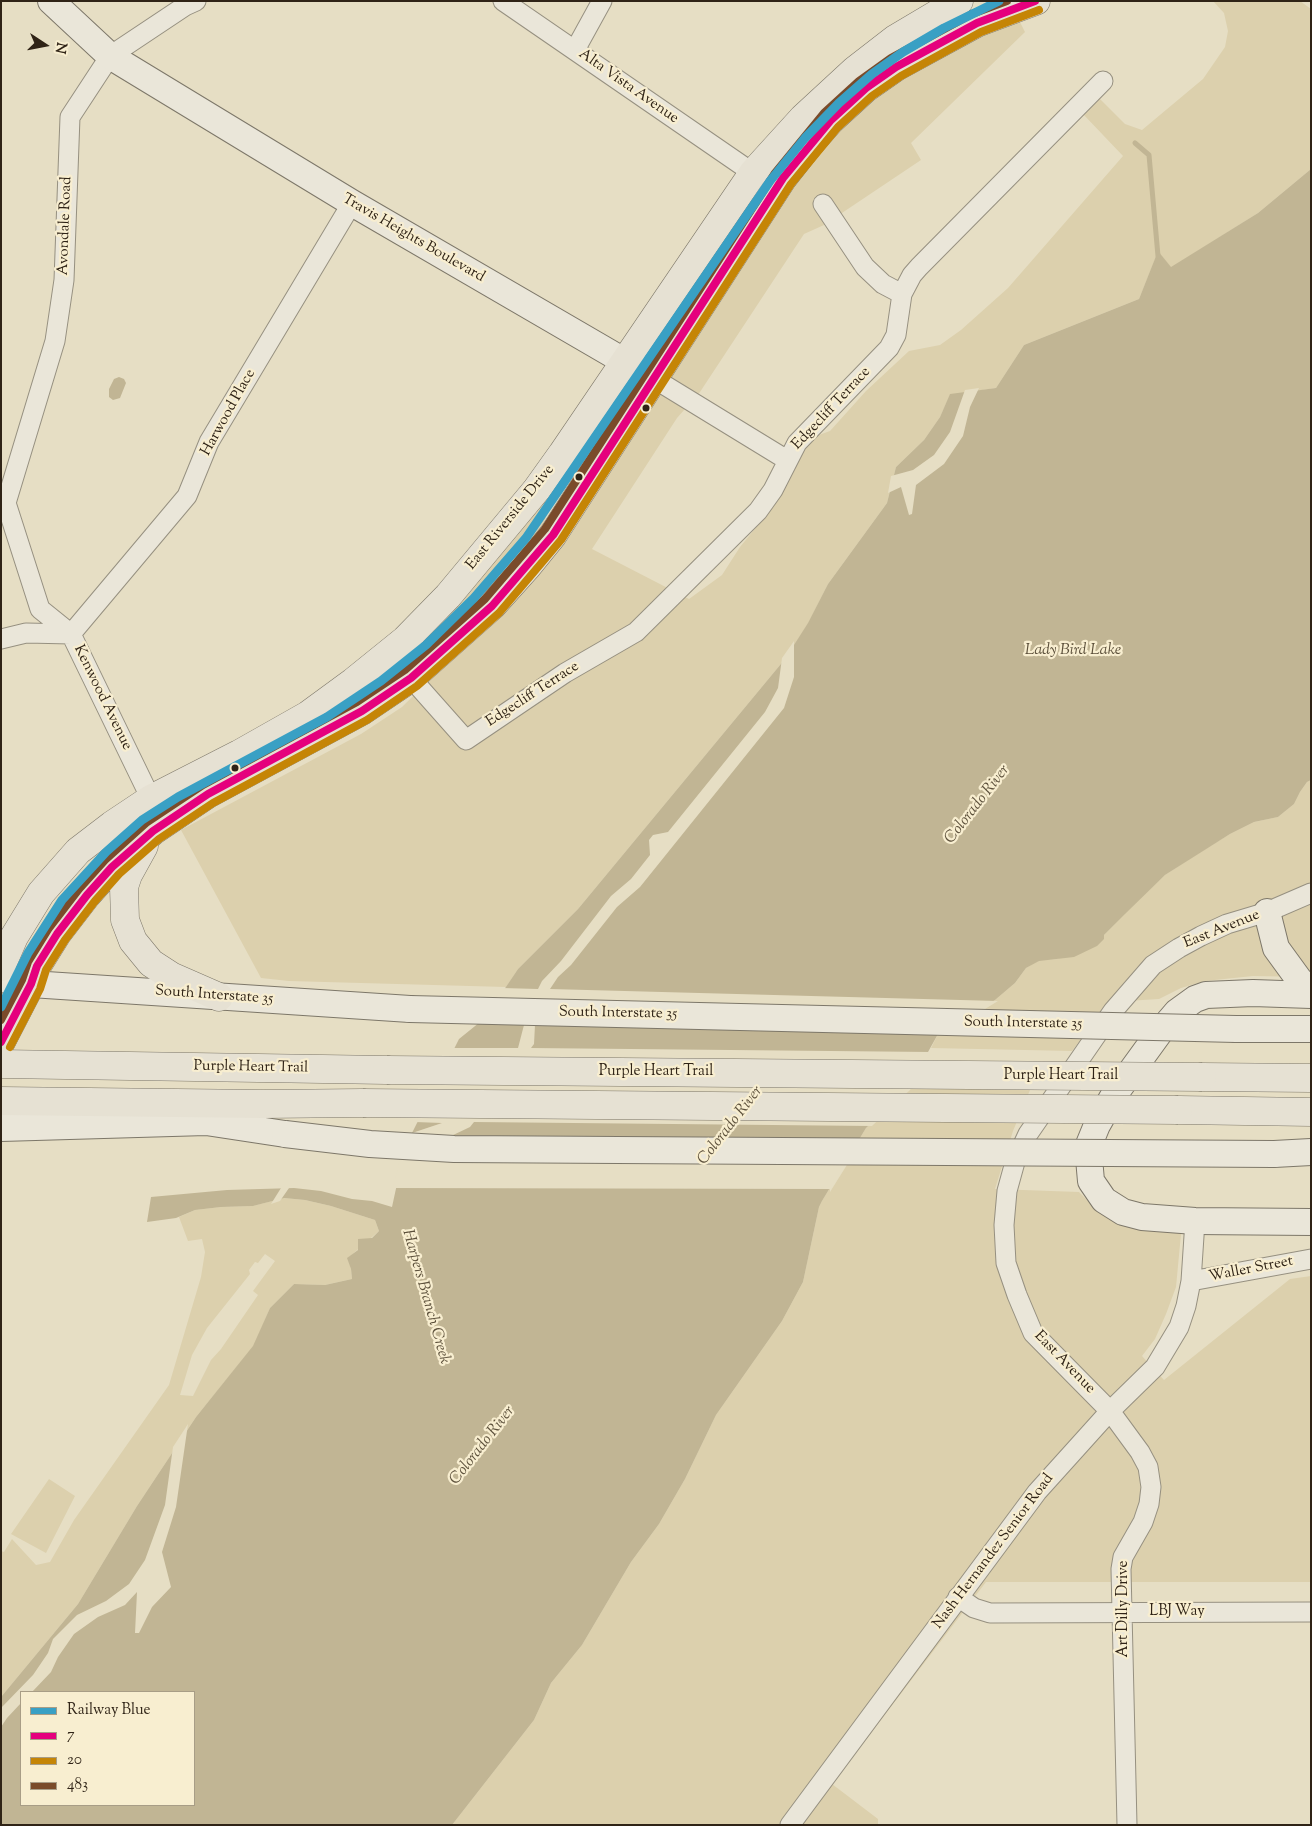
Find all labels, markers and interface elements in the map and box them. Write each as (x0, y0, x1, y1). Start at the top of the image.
north arrow (20, 20, 70, 70)
text: N (49, 40, 71, 55)
street label: Alta Vista Avenue (574, 46, 682, 128)
street label: Avondale Road (55, 176, 77, 276)
street label: Travis Heights Boulevard (338, 191, 488, 287)
street label: Edgecliff Terrace (789, 364, 875, 454)
street label: Harwood Place (198, 367, 260, 459)
unlabelled marker (641, 403, 651, 413)
street label: East Riverside Drive (463, 462, 559, 574)
unlabelled marker (574, 472, 584, 482)
water label: Lady Bird Lake (1025, 641, 1121, 661)
street label: Kenwood Avenue (69, 643, 135, 753)
street label: Edgecliff Terrace (483, 658, 583, 732)
water label: Colorado River (941, 762, 1015, 848)
unlabelled marker (230, 763, 240, 773)
street label: East Avenue (1181, 907, 1263, 953)
street label: South Interstate 35 (154, 983, 274, 1009)
street label: South Interstate 35 (559, 1004, 677, 1024)
street label: South Interstate 35 (964, 1014, 1082, 1034)
street label: Purple Heart Trail (193, 1058, 309, 1078)
street label: Purple Heart Trail (599, 1063, 713, 1081)
street label: Purple Heart Trail (1004, 1067, 1118, 1085)
water label: Colorado River (694, 1083, 768, 1169)
water label: Harpers Branch Creek (397, 1228, 453, 1366)
street label: Waller Street (1207, 1253, 1295, 1287)
street label: East Avenue (1030, 1328, 1098, 1398)
water label: Colorado River (446, 1403, 520, 1489)
street label: Nash Hernandez Senior Road (930, 1471, 1058, 1633)
street label: Art Dilly Drive (1115, 1561, 1133, 1657)
street label: LBJ Way (1149, 1603, 1205, 1621)
legend (20, 1691, 195, 1806)
text: Railway Blue (67, 1700, 151, 1721)
text: 7 (67, 1725, 75, 1746)
text: 20 (67, 1750, 82, 1771)
text: 483 (67, 1775, 88, 1796)

